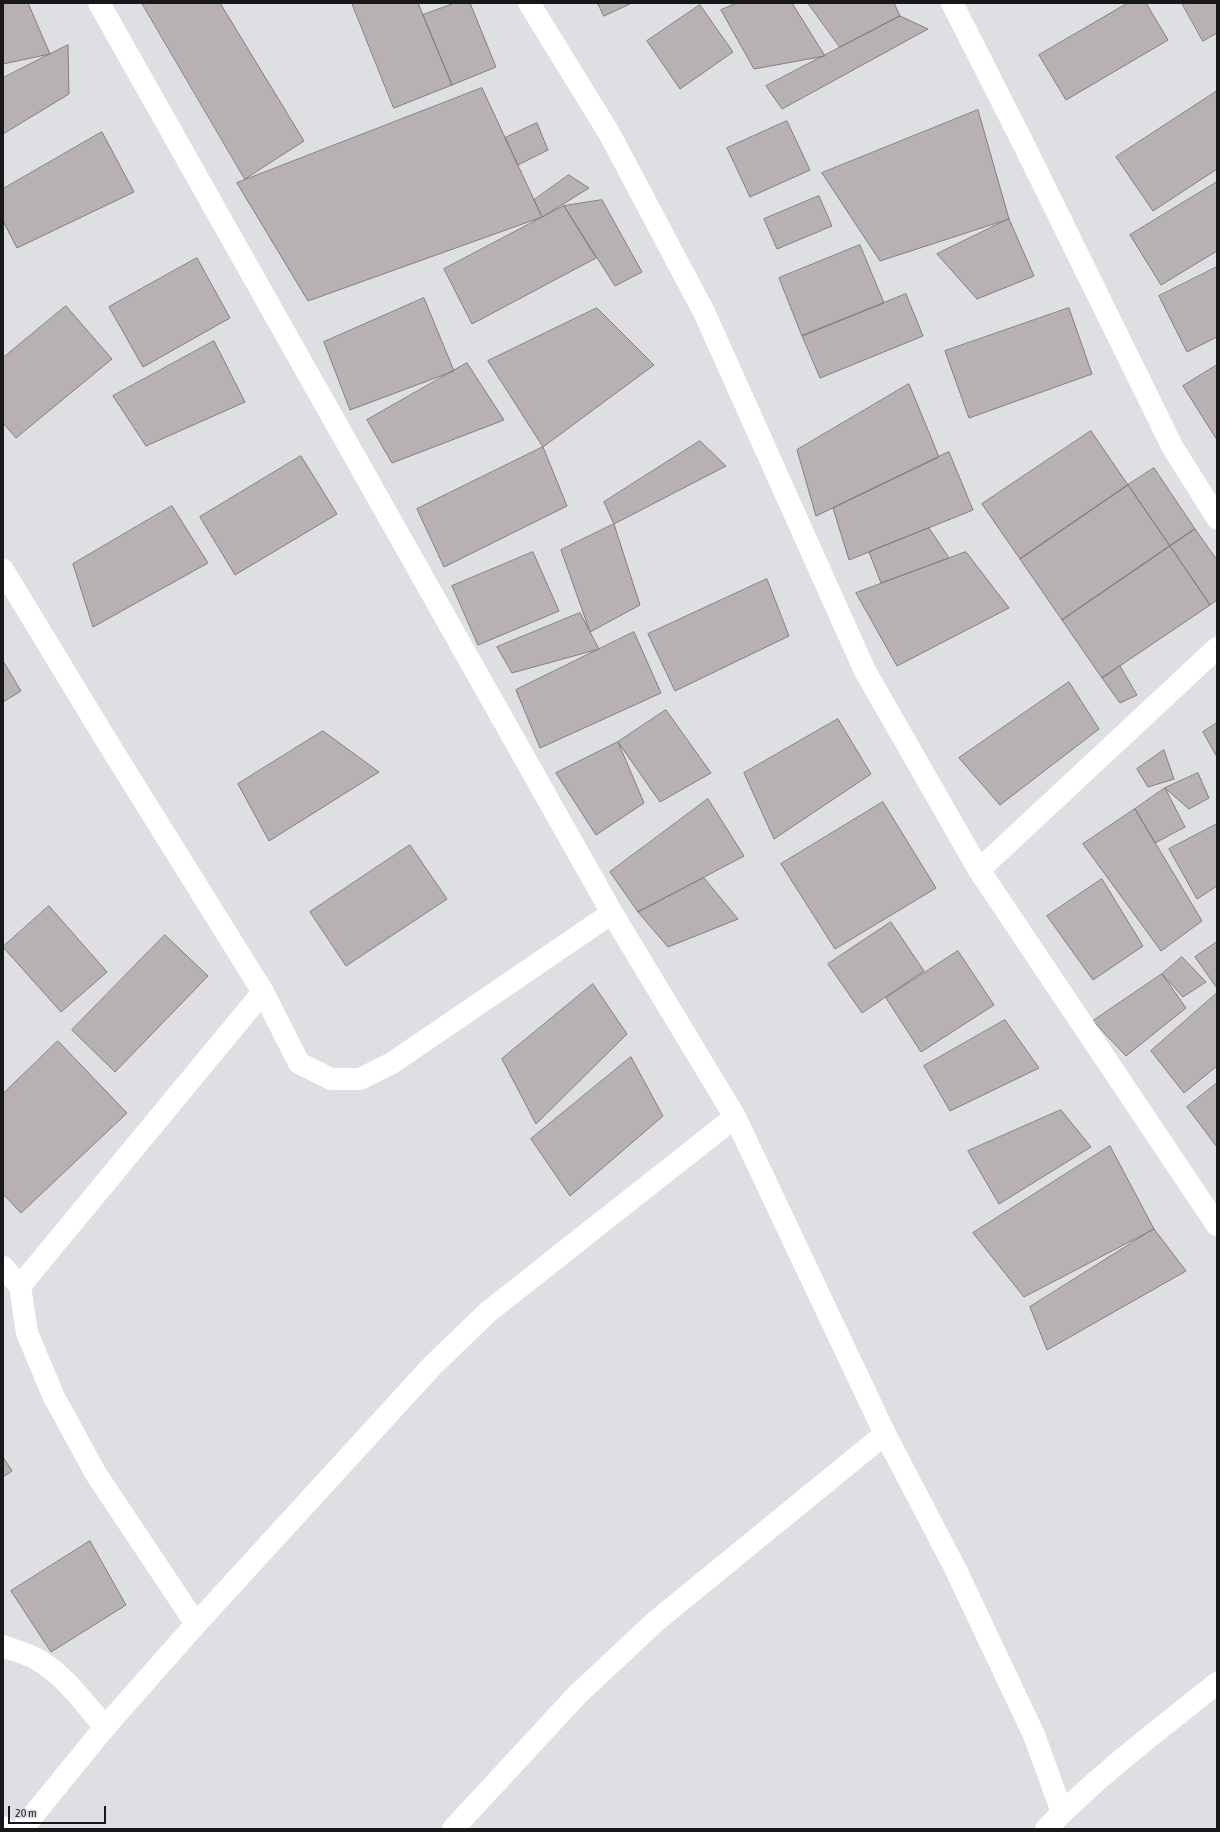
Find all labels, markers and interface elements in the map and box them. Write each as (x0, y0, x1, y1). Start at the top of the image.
scale bar (10, 1798, 108, 1824)
text: 20 m (15, 1806, 37, 1820)

